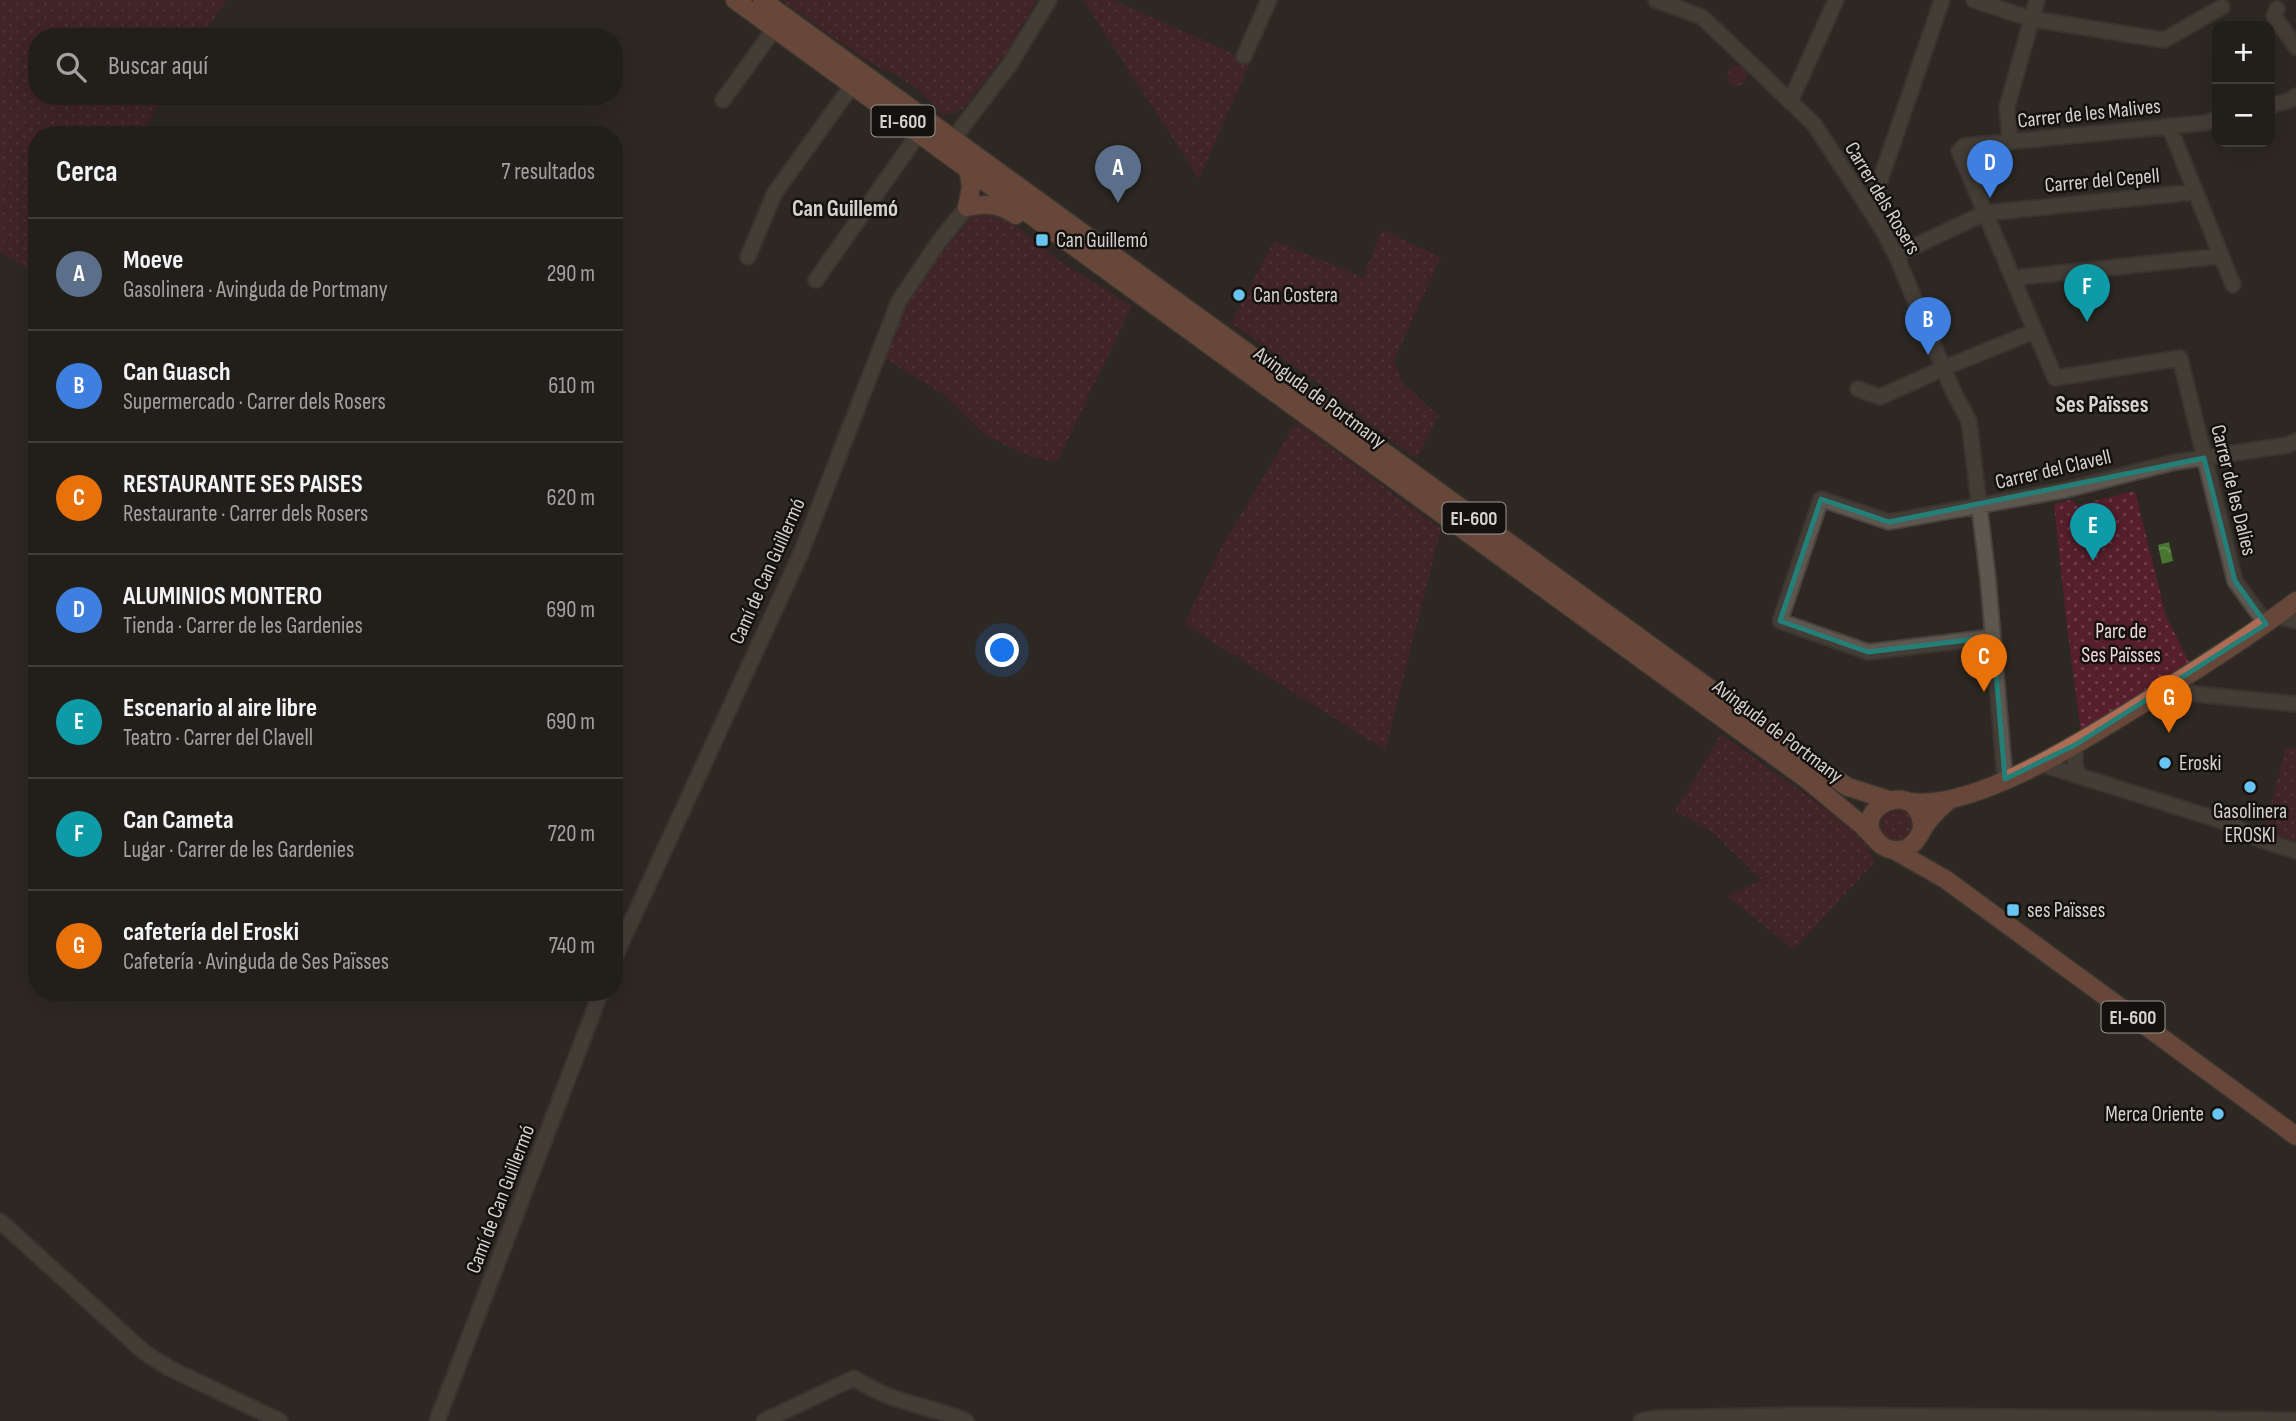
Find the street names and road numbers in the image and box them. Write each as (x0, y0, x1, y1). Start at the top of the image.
street label: Carrer de les Malives (2016, 94, 2162, 133)
road number: EI-600 (872, 105, 934, 136)
street label: Carrer dels Rosers (1839, 137, 1926, 259)
street label: Carrer del Cepell (2044, 163, 2161, 198)
street label: Avinguda de Portmany (1248, 341, 1390, 454)
street label: Carrer de les Dalies (2205, 422, 2262, 558)
street label: Carrer del Clavell (1993, 444, 2113, 495)
street label: Camí de Can Guillermó (724, 494, 811, 648)
road number: EI-600 (1442, 503, 1506, 534)
street label: Avinguda de Portmany (1707, 674, 1848, 788)
road number: EI-600 (2102, 1001, 2164, 1032)
street label: Camí de Can Guillermó (461, 1121, 540, 1277)

